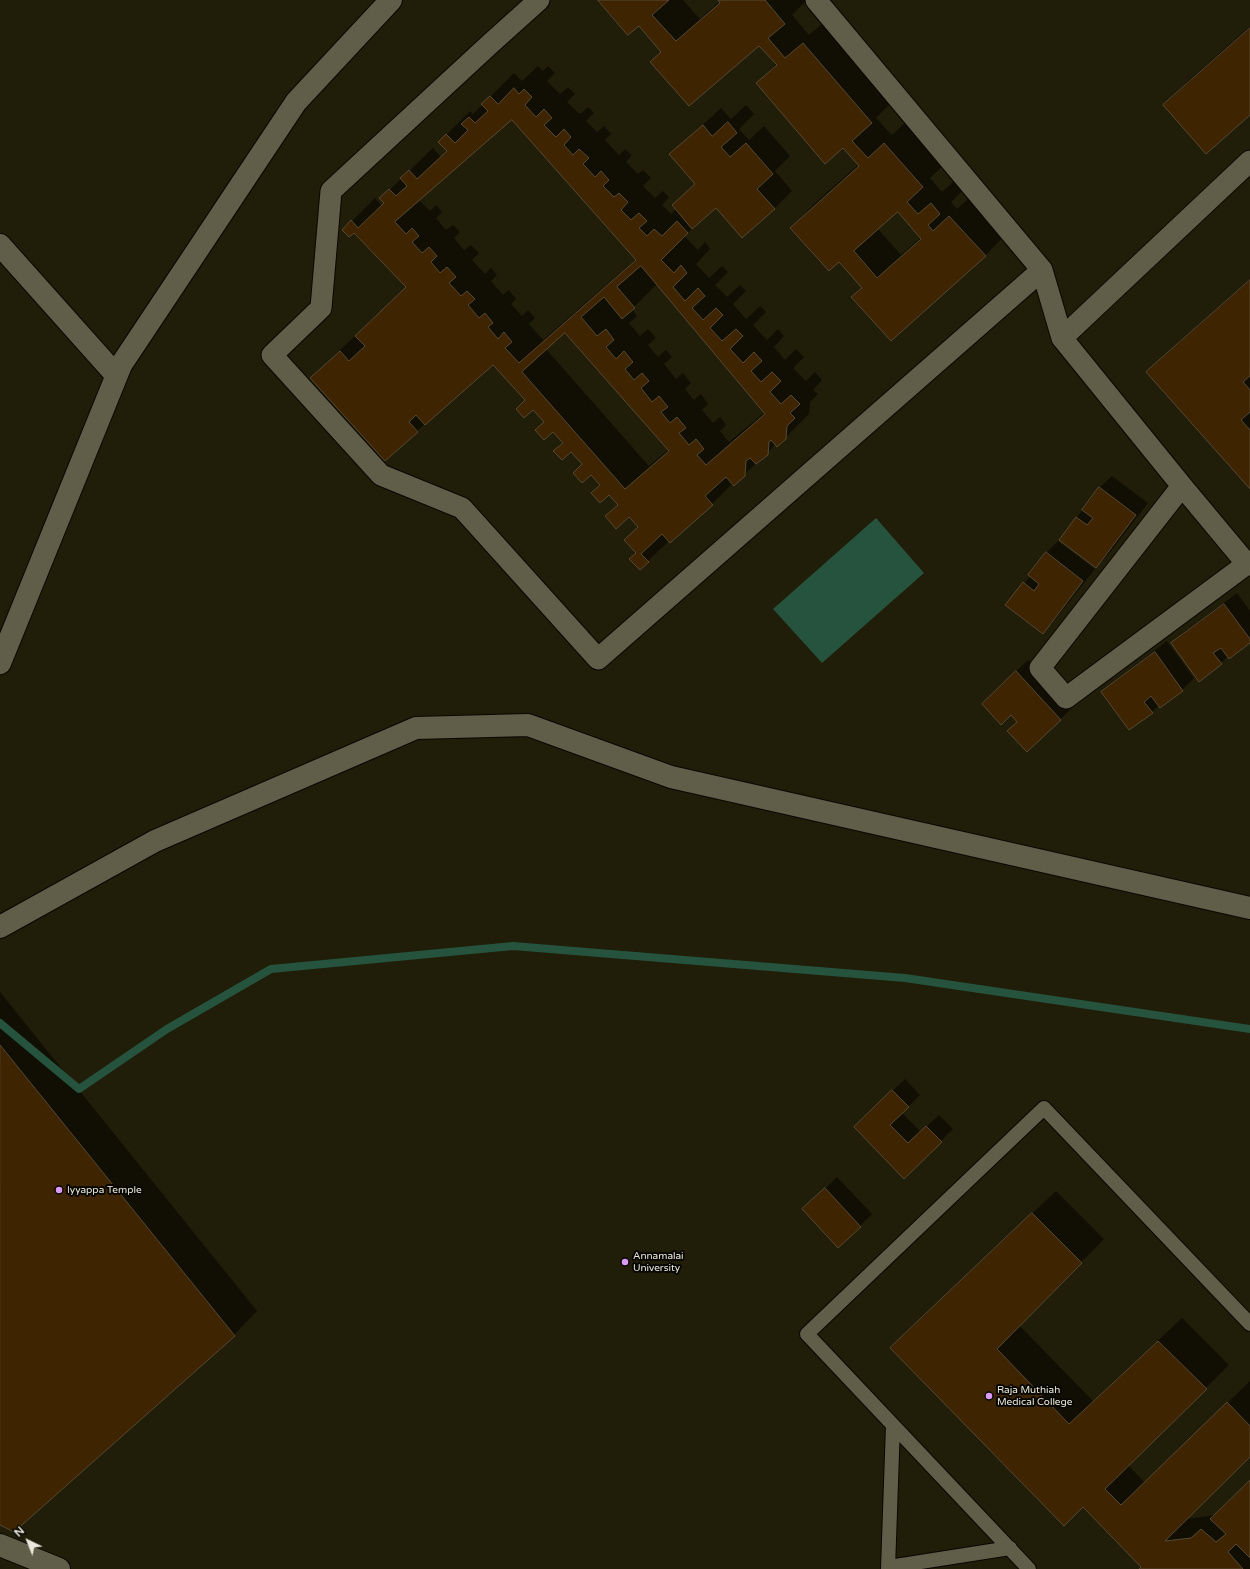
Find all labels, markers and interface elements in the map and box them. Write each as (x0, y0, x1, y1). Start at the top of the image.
place label: Iyyappa Temple (67, 1184, 142, 1196)
marker: Iyyappa Temple (54, 1185, 64, 1195)
place label: Annamalai University (633, 1250, 684, 1274)
marker: Annamalai University (620, 1257, 630, 1267)
place label: Raja Muthiah Medical College (997, 1384, 1072, 1408)
marker: Raja Muthiah Medical College (984, 1391, 994, 1401)
north arrow (8, 1521, 48, 1561)
text: N (12, 1524, 27, 1540)

